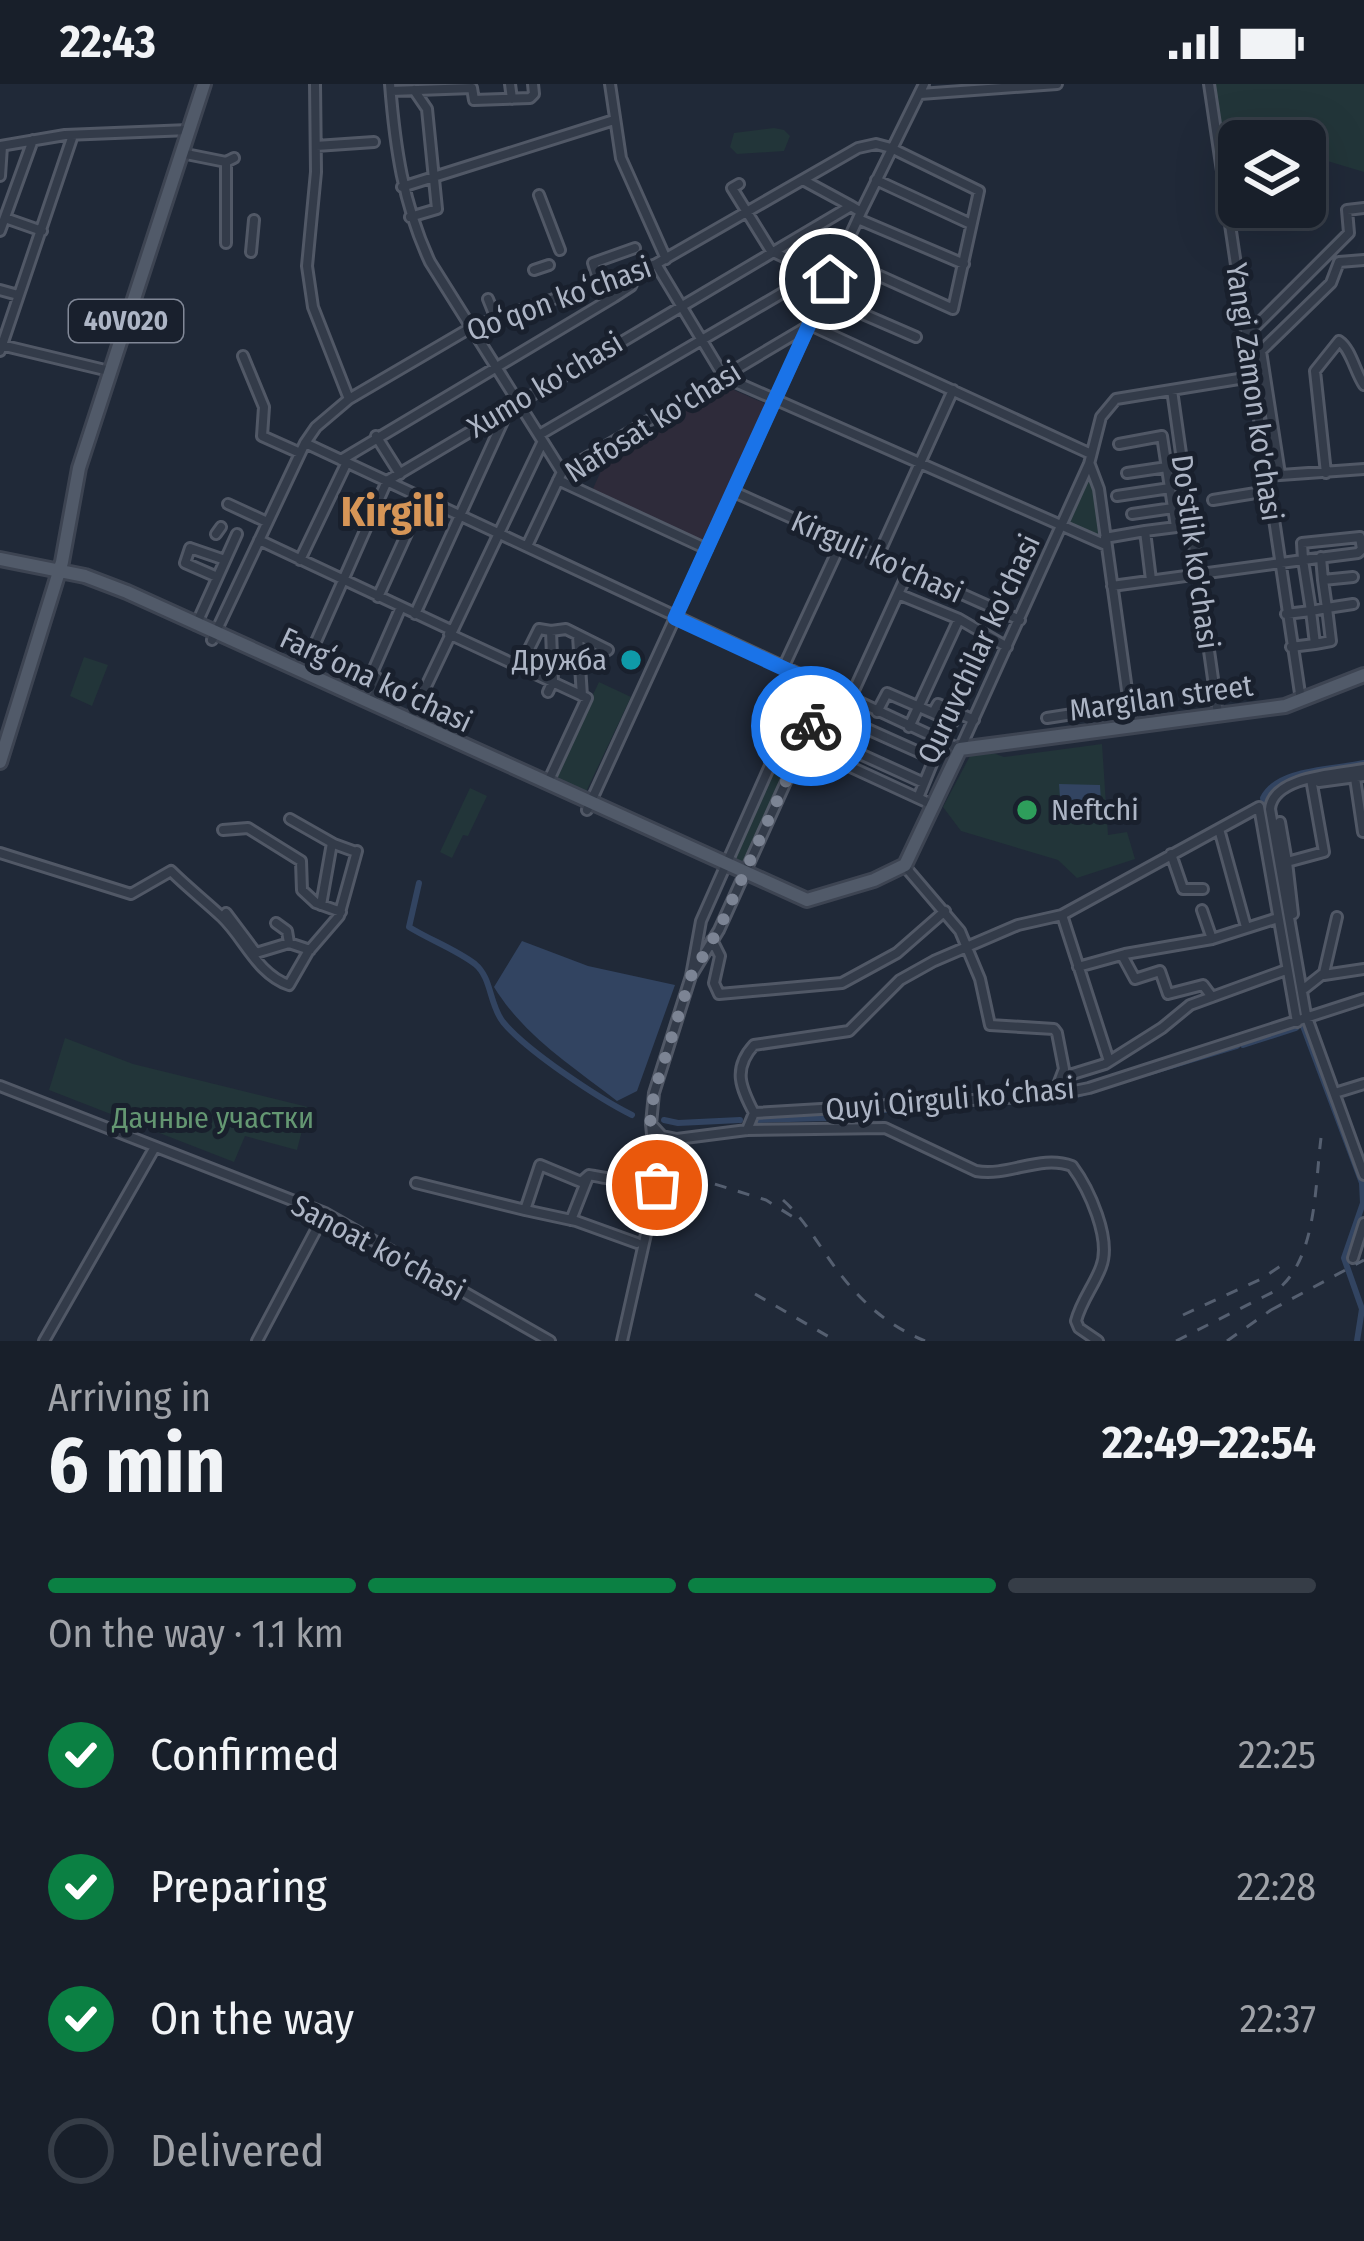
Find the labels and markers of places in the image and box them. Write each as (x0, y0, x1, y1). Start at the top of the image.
pin (779, 228, 881, 330)
place label: Дружба (511, 642, 607, 678)
marker: Дружба (618, 647, 644, 673)
place label: Neftchi (1051, 792, 1139, 828)
marker: Neftchi (1014, 797, 1040, 823)
pin (606, 1134, 708, 1236)

